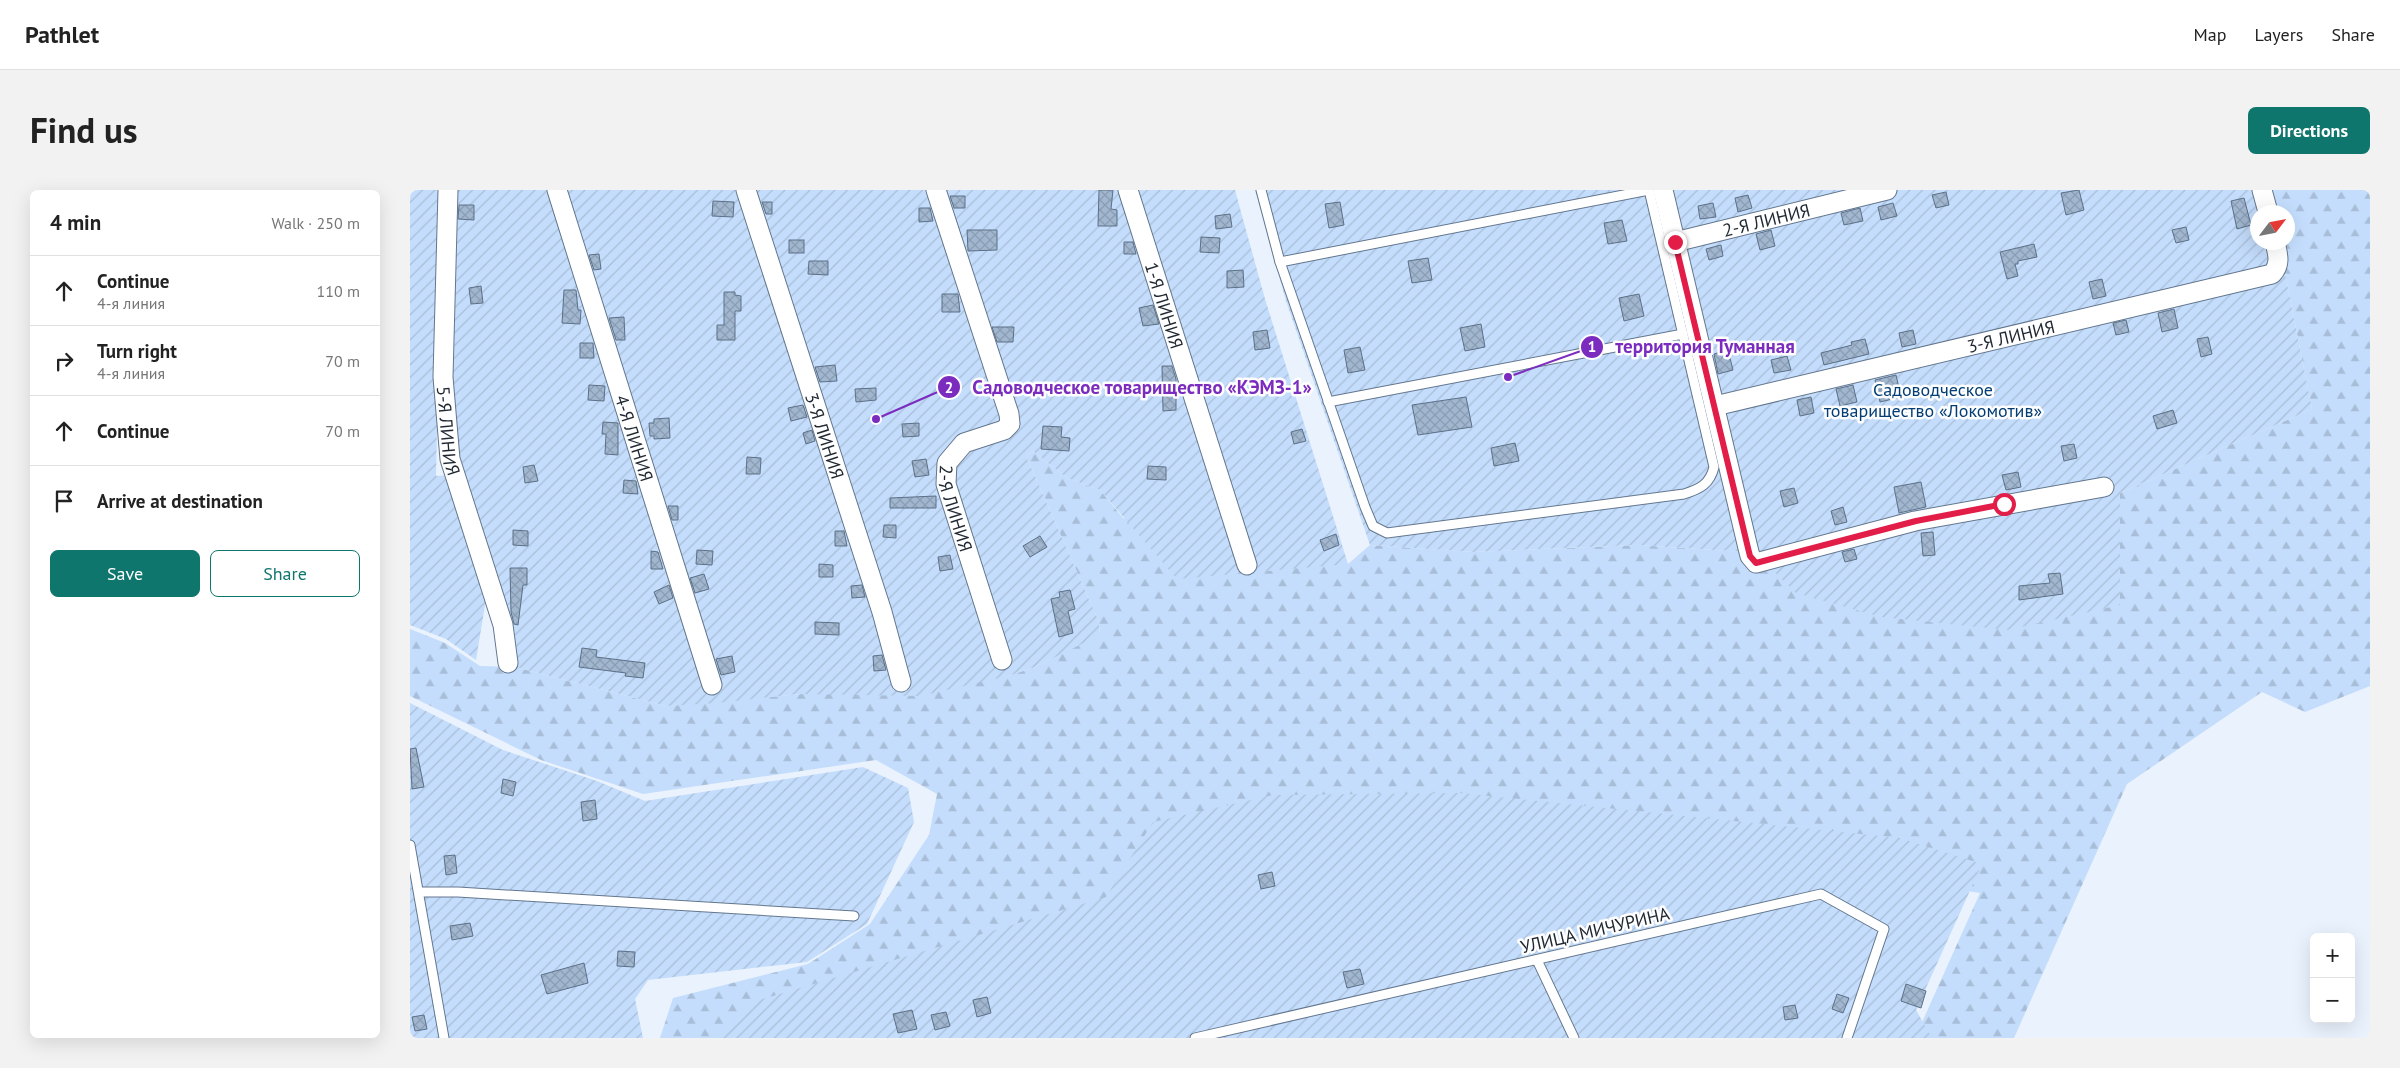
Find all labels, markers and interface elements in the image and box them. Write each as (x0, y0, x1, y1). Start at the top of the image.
text: Pathlet (25, 19, 99, 50)
text: Map (2194, 23, 2226, 46)
text: Layers (2254, 23, 2303, 46)
text: Share (2331, 23, 2375, 46)
text: Find us (30, 107, 138, 153)
button: Directions (2248, 107, 2370, 154)
street label: 2-Я ЛИНИЯ (1720, 198, 1812, 241)
north arrow (2250, 205, 2295, 250)
text: 4 min (50, 209, 101, 236)
text: Walk · 250 m (271, 213, 360, 233)
route end (1664, 231, 1687, 254)
street label: 1-Я ЛИНИЯ (1140, 259, 1189, 351)
text: Continue (97, 269, 169, 293)
icon: ahead (50, 277, 78, 305)
text: 110 m (317, 281, 360, 301)
text: 4-я линия (97, 293, 165, 313)
street label: 3-Я ЛИНИЯ (1965, 314, 2057, 357)
callout: территория Туманная (1580, 330, 1805, 364)
text: территория Туманная (1615, 334, 1795, 358)
text: 1 (1588, 337, 1596, 356)
text: Turn right (97, 339, 177, 363)
icon: right (50, 347, 78, 375)
text: 70 m (325, 351, 360, 371)
text: 4-я линия (97, 363, 165, 383)
callout: Садоводческое товарищество «КЭМЗ-1» (937, 370, 1322, 404)
text: Садоводческое товарищество «КЭМЗ-1» (972, 375, 1312, 399)
text: 2 (945, 378, 953, 397)
park label: Садоводческое товарищество «Локомотив» (1824, 378, 2042, 422)
street label: 5-Я ЛИНИЯ (432, 385, 466, 478)
street label: 3-Я ЛИНИЯ (800, 390, 850, 482)
street label: 4-Я ЛИНИЯ (610, 392, 659, 484)
icon: ahead (50, 417, 78, 445)
text: Continue (97, 419, 169, 443)
text: 70 m (325, 421, 360, 441)
street label: 2-Я ЛИНИЯ (934, 464, 978, 554)
icon: arrive (50, 487, 78, 515)
text: Arrive at destination (97, 489, 263, 513)
route start (1993, 493, 2016, 516)
button: Save (50, 550, 200, 597)
button: Share (210, 550, 360, 597)
street label: УЛИЦА МИЧУРИНА (1518, 902, 1672, 958)
map controls (2310, 933, 2355, 1023)
button: + (2310, 933, 2355, 978)
button: − (2310, 978, 2355, 1023)

